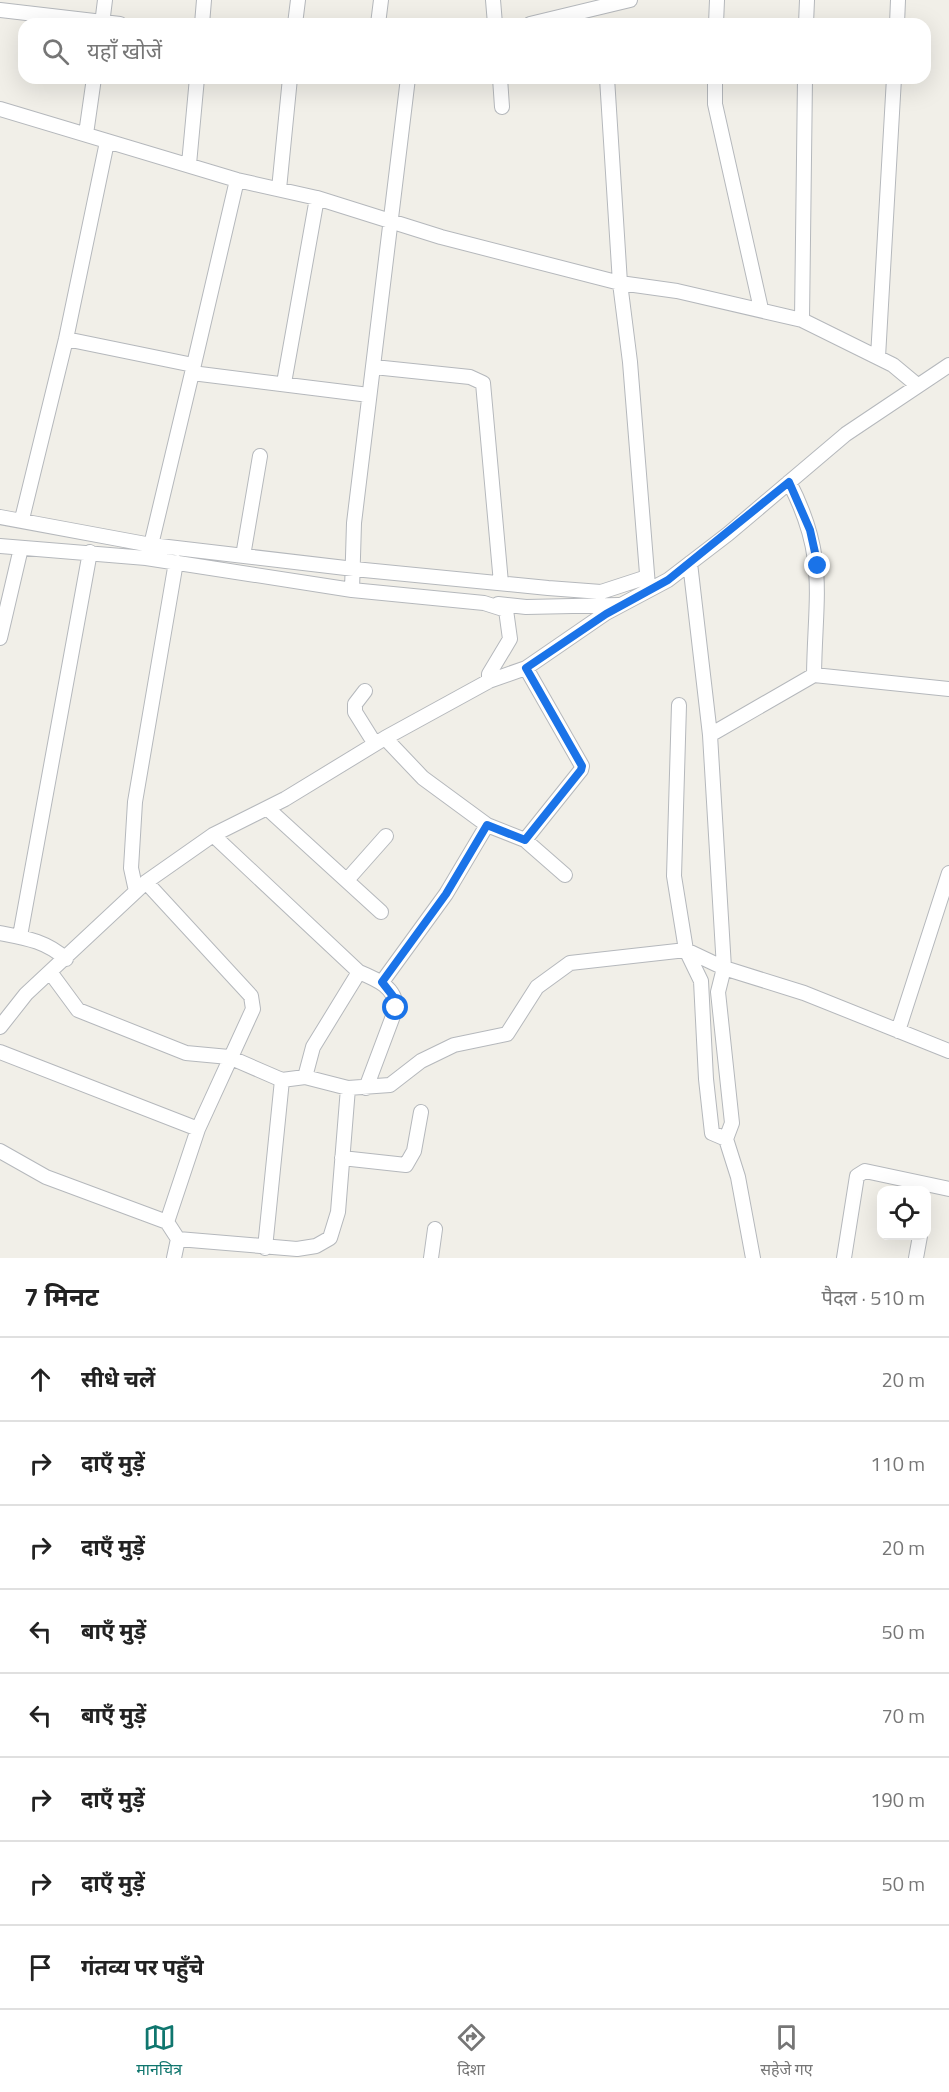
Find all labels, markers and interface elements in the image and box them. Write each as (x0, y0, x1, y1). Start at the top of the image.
search box (18, 18, 931, 84)
text: यहाँ खोजें (87, 34, 162, 68)
icon: search (39, 35, 72, 68)
route end (804, 552, 830, 578)
route start (382, 994, 408, 1020)
map controls (877, 1186, 931, 1240)
button: locate (877, 1186, 931, 1240)
text: 7 मिनट (24, 1277, 99, 1316)
text: पैदल · 510 m (822, 1282, 925, 1313)
text: सीधे चलें (81, 1362, 155, 1396)
icon: ahead (24, 1363, 57, 1396)
text: 20 m (881, 1364, 925, 1395)
text: दाएँ मुड़ें (81, 1446, 145, 1480)
icon: right (24, 1447, 57, 1480)
text: 110 m (870, 1448, 925, 1479)
text: दाएँ मुड़ें (81, 1530, 145, 1564)
icon: right (24, 1531, 57, 1564)
text: 20 m (881, 1532, 925, 1563)
text: बाएँ मुड़ें (81, 1614, 146, 1648)
icon: left (24, 1615, 57, 1648)
text: 50 m (881, 1616, 925, 1647)
text: बाएँ मुड़ें (81, 1698, 146, 1732)
icon: left (24, 1699, 57, 1732)
text: 70 m (881, 1700, 925, 1731)
text: दाएँ मुड़ें (81, 1782, 145, 1816)
icon: right (24, 1783, 57, 1816)
text: 190 m (870, 1784, 925, 1815)
text: दाएँ मुड़ें (81, 1866, 145, 1900)
icon: right (24, 1867, 57, 1900)
text: 50 m (881, 1868, 925, 1899)
text: गंतव्य पर पहुँचे (81, 1950, 204, 1984)
icon: arrive (24, 1951, 57, 1984)
tab: मानचित्र (136, 2021, 182, 2082)
tab: दिशा (455, 2021, 488, 2082)
tab: सहेजे गए (760, 2021, 813, 2082)

